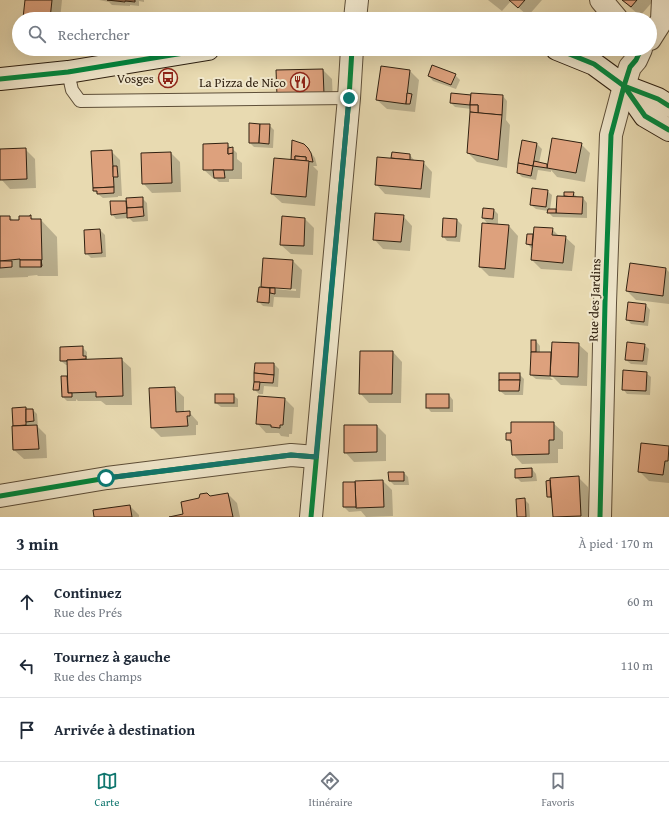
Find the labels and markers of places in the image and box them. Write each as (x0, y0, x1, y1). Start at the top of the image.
bus stop icon: Vosges (157, 67, 179, 89)
place label: Vosges (117, 69, 154, 88)
restaurant icon: La Pizza de Nico (289, 71, 311, 93)
place label: La Pizza de Nico (199, 73, 286, 92)

